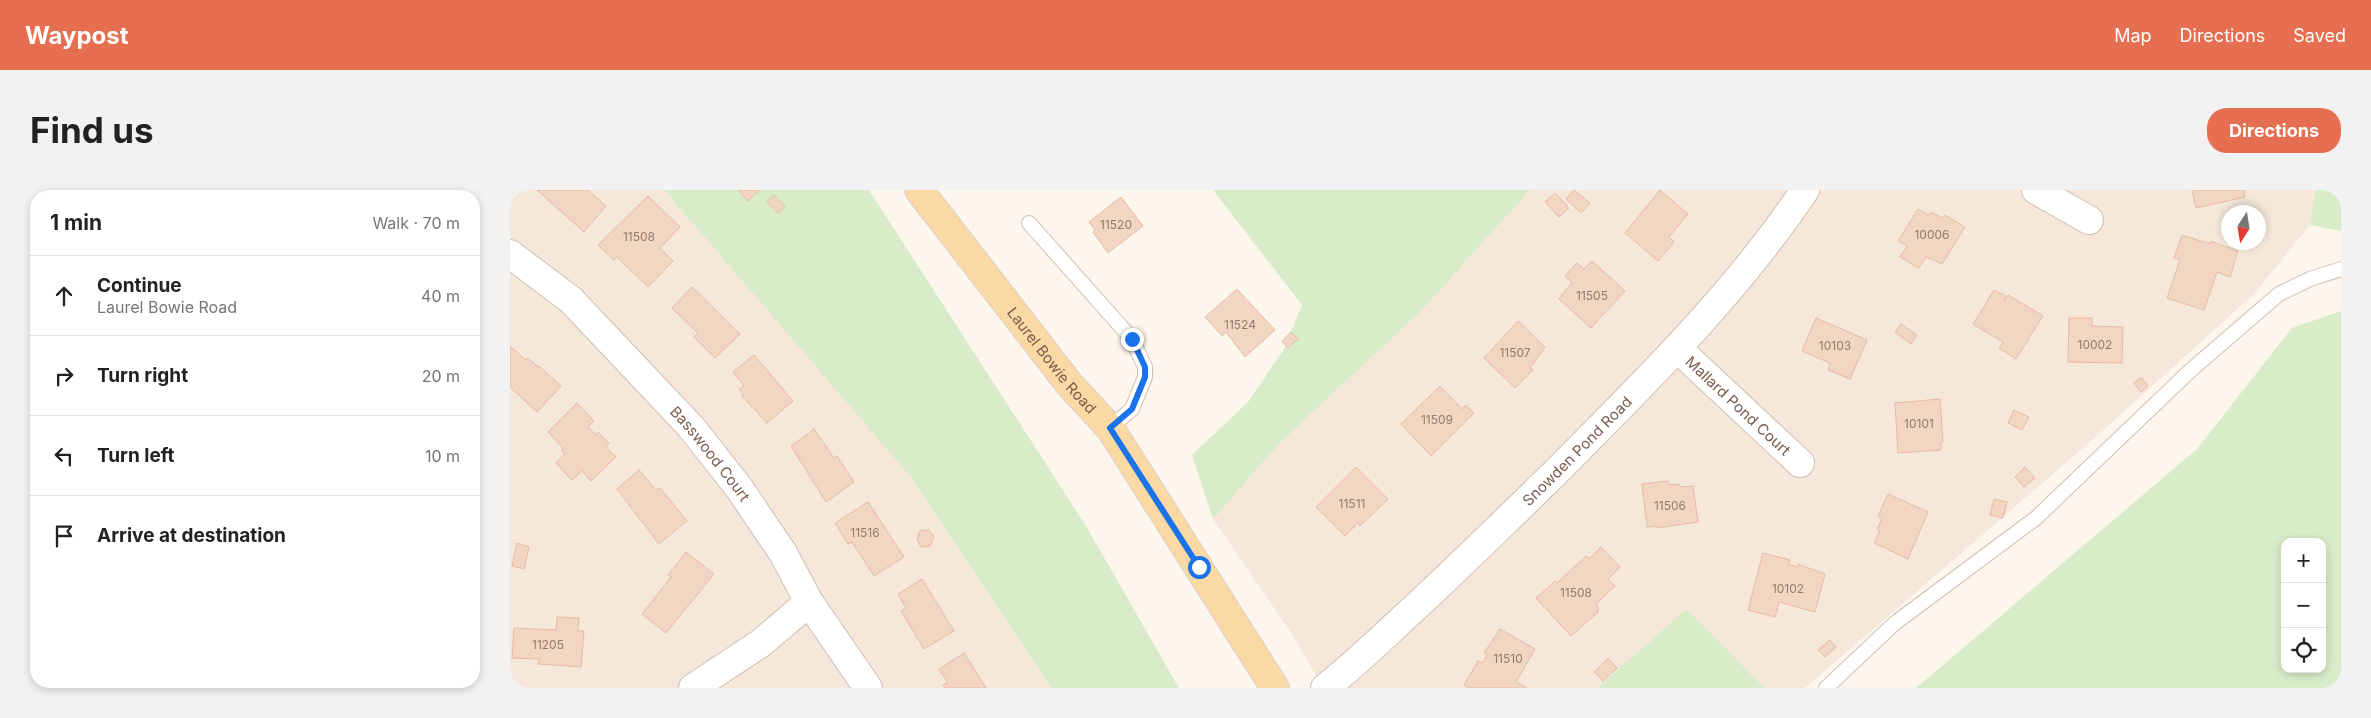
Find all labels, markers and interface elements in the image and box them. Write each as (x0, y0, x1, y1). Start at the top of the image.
text: Waypost (25, 21, 129, 50)
text: Map (2114, 25, 2152, 46)
text: Directions (2180, 25, 2265, 46)
text: Saved (2293, 25, 2346, 46)
button: Directions (2207, 108, 2341, 153)
text: Find us (30, 109, 154, 151)
north arrow (2221, 205, 2266, 250)
text: 1 min (50, 210, 102, 235)
text: Walk · 70 m (372, 213, 460, 233)
house number: 11520 (1100, 217, 1132, 232)
house number: 10006 (1914, 227, 1950, 242)
house number: 11508 (623, 229, 655, 244)
text: Continue (97, 274, 182, 297)
icon: ahead (50, 282, 78, 310)
text: 40 m (421, 286, 460, 306)
house number: 11505 (1576, 288, 1608, 303)
text: Laurel Bowie Road (97, 297, 237, 317)
street label: Laurel Bowie Road (1003, 303, 1101, 417)
house number: 11524 (1224, 317, 1256, 332)
route end (1121, 328, 1144, 351)
house number: 10002 (2078, 337, 2112, 352)
house number: 10103 (1819, 338, 1851, 353)
house number: 11507 (1499, 345, 1531, 360)
street label: Mallard Pond Court (1682, 352, 1795, 459)
icon: right (50, 362, 78, 390)
text: Turn right (97, 364, 188, 387)
text: 20 m (422, 366, 460, 386)
street label: Snowden Pond Road (1518, 392, 1635, 509)
street label: Basswood Court (666, 402, 755, 505)
house number: 11509 (1421, 412, 1453, 427)
house number: 10101 (1904, 416, 1934, 431)
icon: left (50, 442, 78, 470)
text: Turn left (97, 444, 175, 467)
text: 10 m (425, 446, 460, 466)
house number: 11511 (1339, 496, 1365, 511)
house number: 11506 (1654, 498, 1686, 513)
icon: arrive (50, 522, 78, 550)
text: Arrive at destination (97, 524, 286, 547)
house number: 11516 (850, 525, 880, 540)
map controls (2281, 538, 2326, 673)
button: + (2281, 538, 2326, 583)
route start (1188, 556, 1211, 579)
house number: 10102 (1772, 581, 1804, 596)
button: − (2281, 583, 2326, 628)
house number: 11508 (1560, 585, 1592, 600)
button: locate (2281, 628, 2326, 673)
house number: 11205 (532, 637, 564, 652)
house number: 11510 (1493, 651, 1523, 666)

